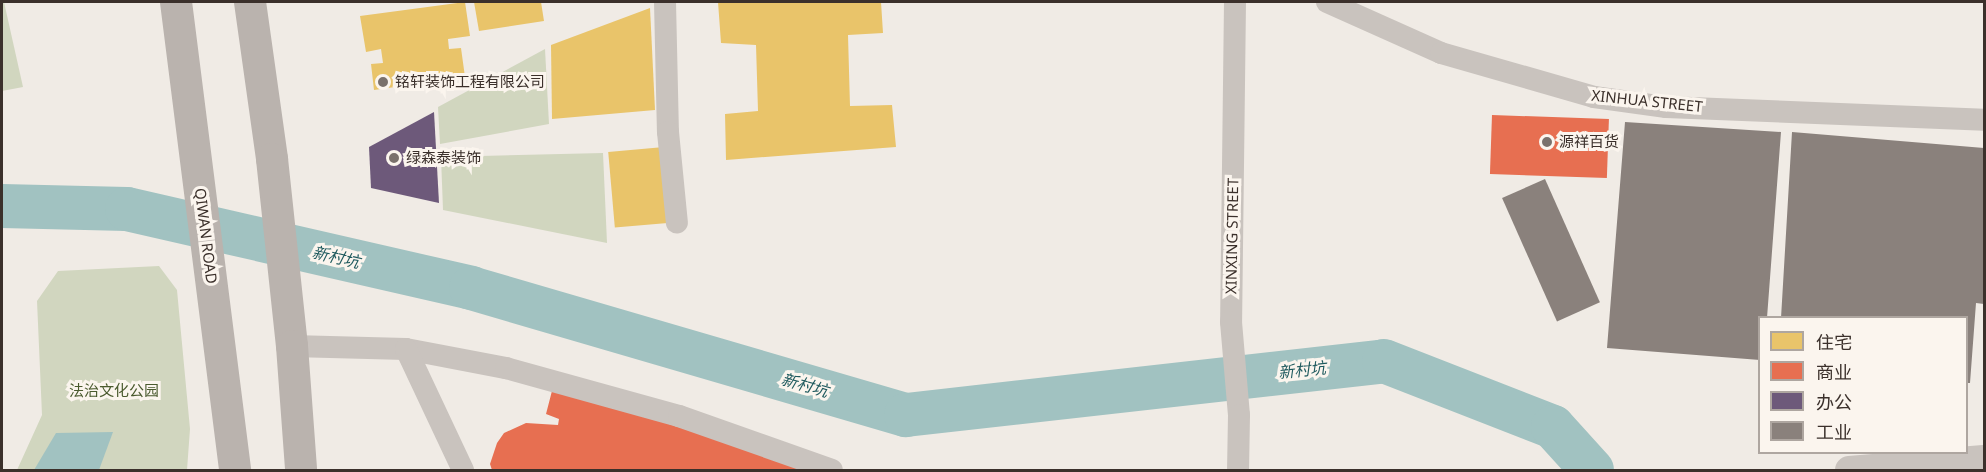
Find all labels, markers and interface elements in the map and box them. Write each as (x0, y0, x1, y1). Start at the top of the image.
place label: 铭轩装饰工程有限公司 (395, 73, 545, 91)
marker: 铭轩装饰工程有限公司 (376, 75, 390, 89)
street label: XINHUA STREET (1591, 86, 1703, 116)
place label: 源祥百货 (1559, 133, 1619, 151)
marker: 源祥百货 (1540, 135, 1554, 149)
place label: 绿森泰装饰 (406, 149, 481, 167)
marker: 绿森泰装饰 (387, 151, 401, 165)
street label: XINXING STREET (1222, 178, 1242, 294)
street label: QIWAN ROAD (191, 187, 221, 285)
water label: 新村坑 (310, 242, 362, 272)
legend (1758, 316, 1968, 454)
text: 住宅 (1816, 330, 1852, 354)
water label: 新村坑 (1277, 358, 1327, 382)
text: 商业 (1816, 360, 1852, 384)
water label: 新村坑 (779, 369, 831, 401)
park label: 法治文化公园 (69, 382, 159, 400)
text: 办公 (1816, 390, 1852, 414)
text: 工业 (1816, 420, 1852, 444)

